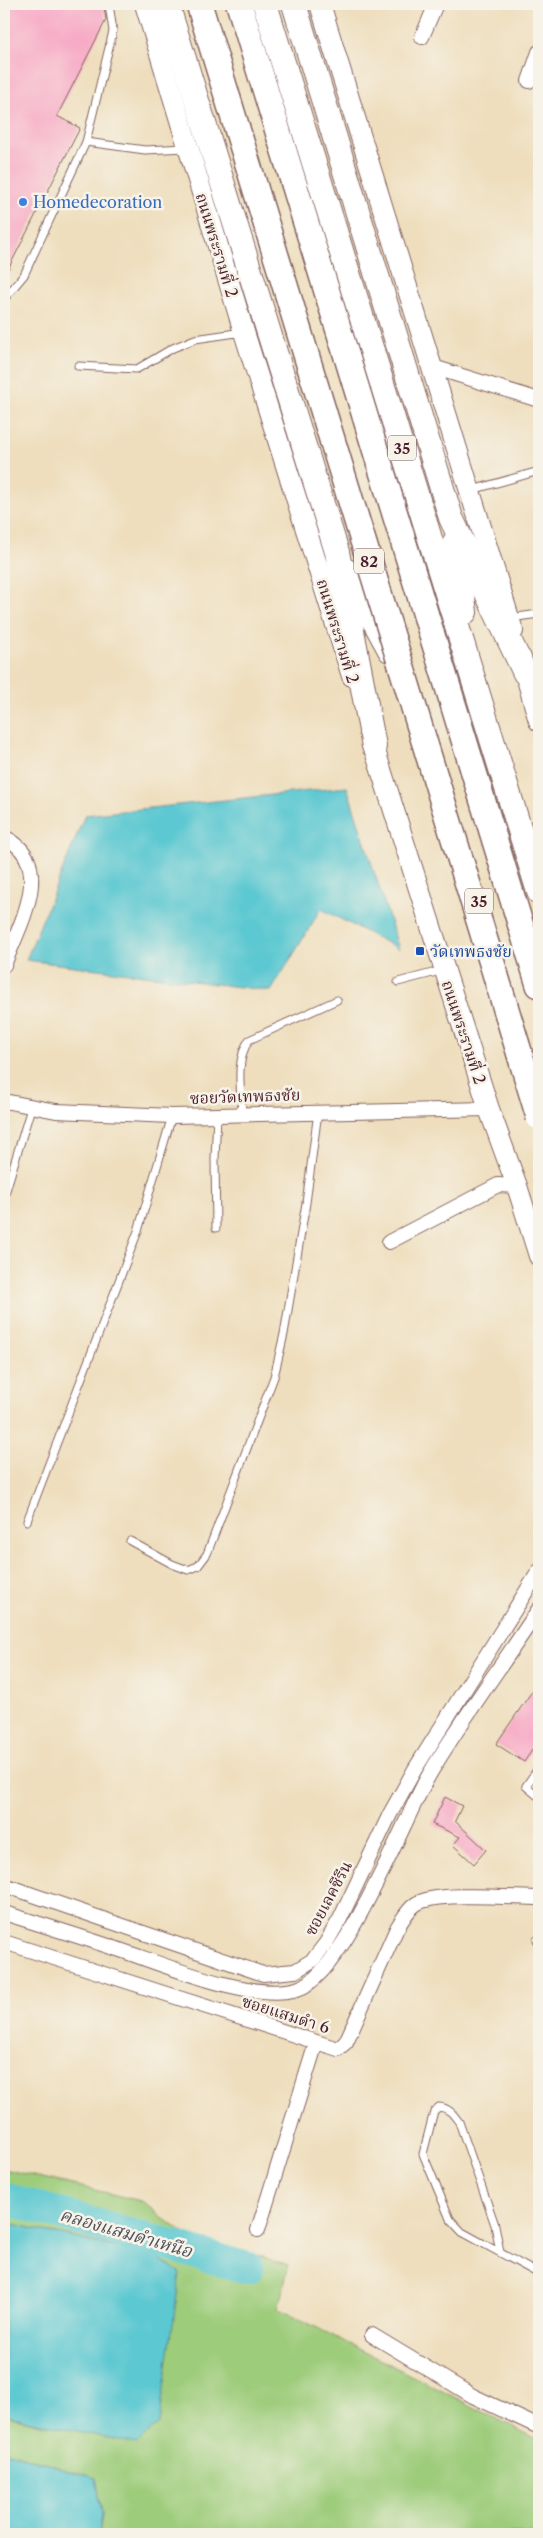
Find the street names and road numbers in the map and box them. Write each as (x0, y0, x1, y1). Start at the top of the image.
street label: ถนนพระรามที่ 2 (192, 190, 243, 300)
road number: 35 (388, 436, 416, 460)
road number: 82 (354, 548, 384, 574)
street label: ถนนพระรามที่ 2 (313, 576, 364, 686)
road number: 35 (465, 888, 493, 914)
street label: ถนนพระรามที่ 2 (438, 977, 491, 1087)
street label: ซอยวัดเทพธงชัย (189, 1084, 301, 1108)
street label: ซอยเลคซีรีน (300, 1857, 356, 1939)
street label: ซอยแสมดำ 6 (240, 1990, 332, 2038)

